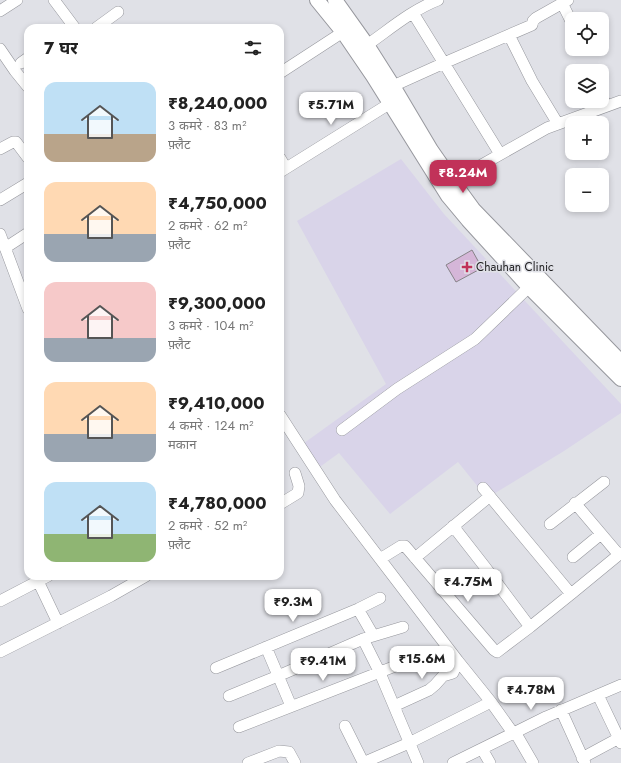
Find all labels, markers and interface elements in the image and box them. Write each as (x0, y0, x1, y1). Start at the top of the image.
map controls (565, 12, 609, 212)
button: locate (565, 12, 609, 56)
text: 7 घर (44, 36, 78, 60)
icon: filters (242, 37, 264, 59)
button: layers (565, 64, 609, 108)
text: ₹8,240,000 (168, 91, 267, 115)
pin: ₹5.71M (298, 92, 364, 126)
text: ₹5.71M (308, 95, 354, 114)
icon: home (76, 98, 124, 146)
text: 3 कमरे · 83 m² (168, 116, 247, 135)
button: + (565, 116, 609, 160)
text: फ़्लैट (168, 135, 191, 154)
pin: ₹8.24M (430, 160, 496, 194)
text: ₹8.24M (439, 163, 487, 182)
button: − (565, 168, 609, 212)
text: ₹4,750,000 (168, 191, 267, 215)
icon: home (76, 198, 124, 246)
text: 2 कमरे · 62 m² (168, 216, 248, 235)
text: फ़्लैट (168, 235, 191, 254)
place label: Chauhan Clinic (476, 258, 554, 276)
marker: Chauhan Clinic (461, 261, 473, 273)
text: ₹9,300,000 (168, 291, 266, 315)
icon: home (76, 298, 124, 346)
text: 3 कमरे · 104 m² (168, 316, 254, 335)
text: फ़्लैट (168, 335, 191, 354)
text: ₹9,410,000 (168, 391, 264, 415)
icon: home (76, 398, 124, 446)
text: 4 कमरे · 124 m² (168, 416, 254, 435)
text: मकान (168, 435, 196, 454)
text: ₹4,780,000 (168, 491, 267, 515)
icon: home (76, 498, 124, 546)
text: 2 कमरे · 52 m² (168, 516, 247, 535)
text: फ़्लैट (168, 535, 191, 554)
pin: ₹4.75M (435, 569, 501, 603)
text: ₹4.75M (444, 572, 492, 591)
pin: ₹9.3M (265, 589, 321, 623)
text: ₹9.3M (273, 592, 313, 611)
pin: ₹15.6M (389, 646, 455, 680)
pin: ₹9.41M (290, 648, 356, 682)
text: ₹15.6M (399, 649, 445, 668)
text: ₹9.41M (300, 651, 346, 670)
pin: ₹4.78M (498, 677, 564, 711)
text: ₹4.78M (507, 680, 555, 699)

